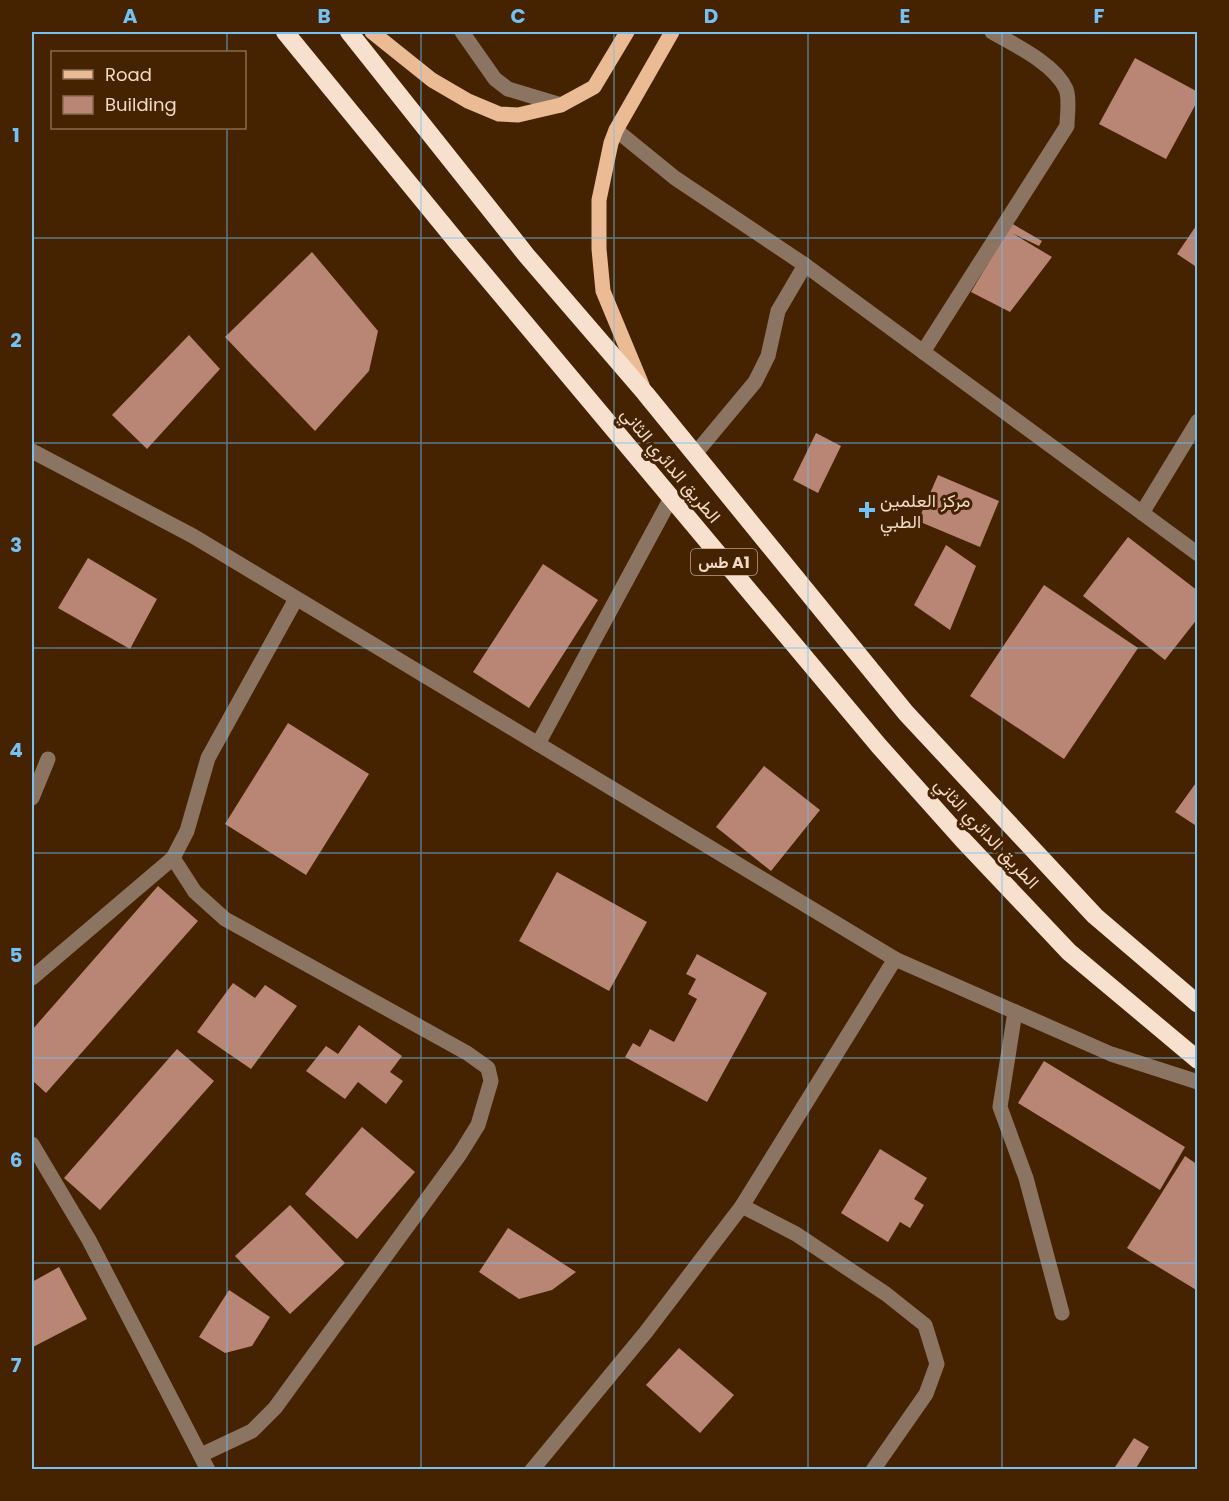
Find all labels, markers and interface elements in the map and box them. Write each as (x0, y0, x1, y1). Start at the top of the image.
text: A (123, 2, 138, 30)
text: B (317, 2, 331, 30)
text: C (510, 2, 526, 30)
text: D (704, 2, 718, 30)
text: E (900, 2, 910, 30)
text: F (1094, 2, 1105, 30)
legend (51, 51, 246, 129)
text: Road (105, 62, 152, 87)
text: Building (105, 92, 177, 117)
text: 1 (12, 121, 20, 149)
text: 2 (10, 326, 22, 354)
street label: الطريق الدائري الثاني (613, 402, 727, 530)
place label: مركز العلمين الطبي (880, 488, 970, 537)
marker: مركز العلمين الطبي (858, 501, 876, 519)
text: 3 (10, 531, 22, 559)
road number: طس A1 (691, 549, 757, 575)
text: 4 (9, 736, 23, 764)
street label: الطريق الدائري الثاني (927, 772, 1045, 896)
text: 5 (10, 941, 23, 969)
text: 6 (10, 1146, 22, 1174)
text: 7 (11, 1351, 22, 1379)

